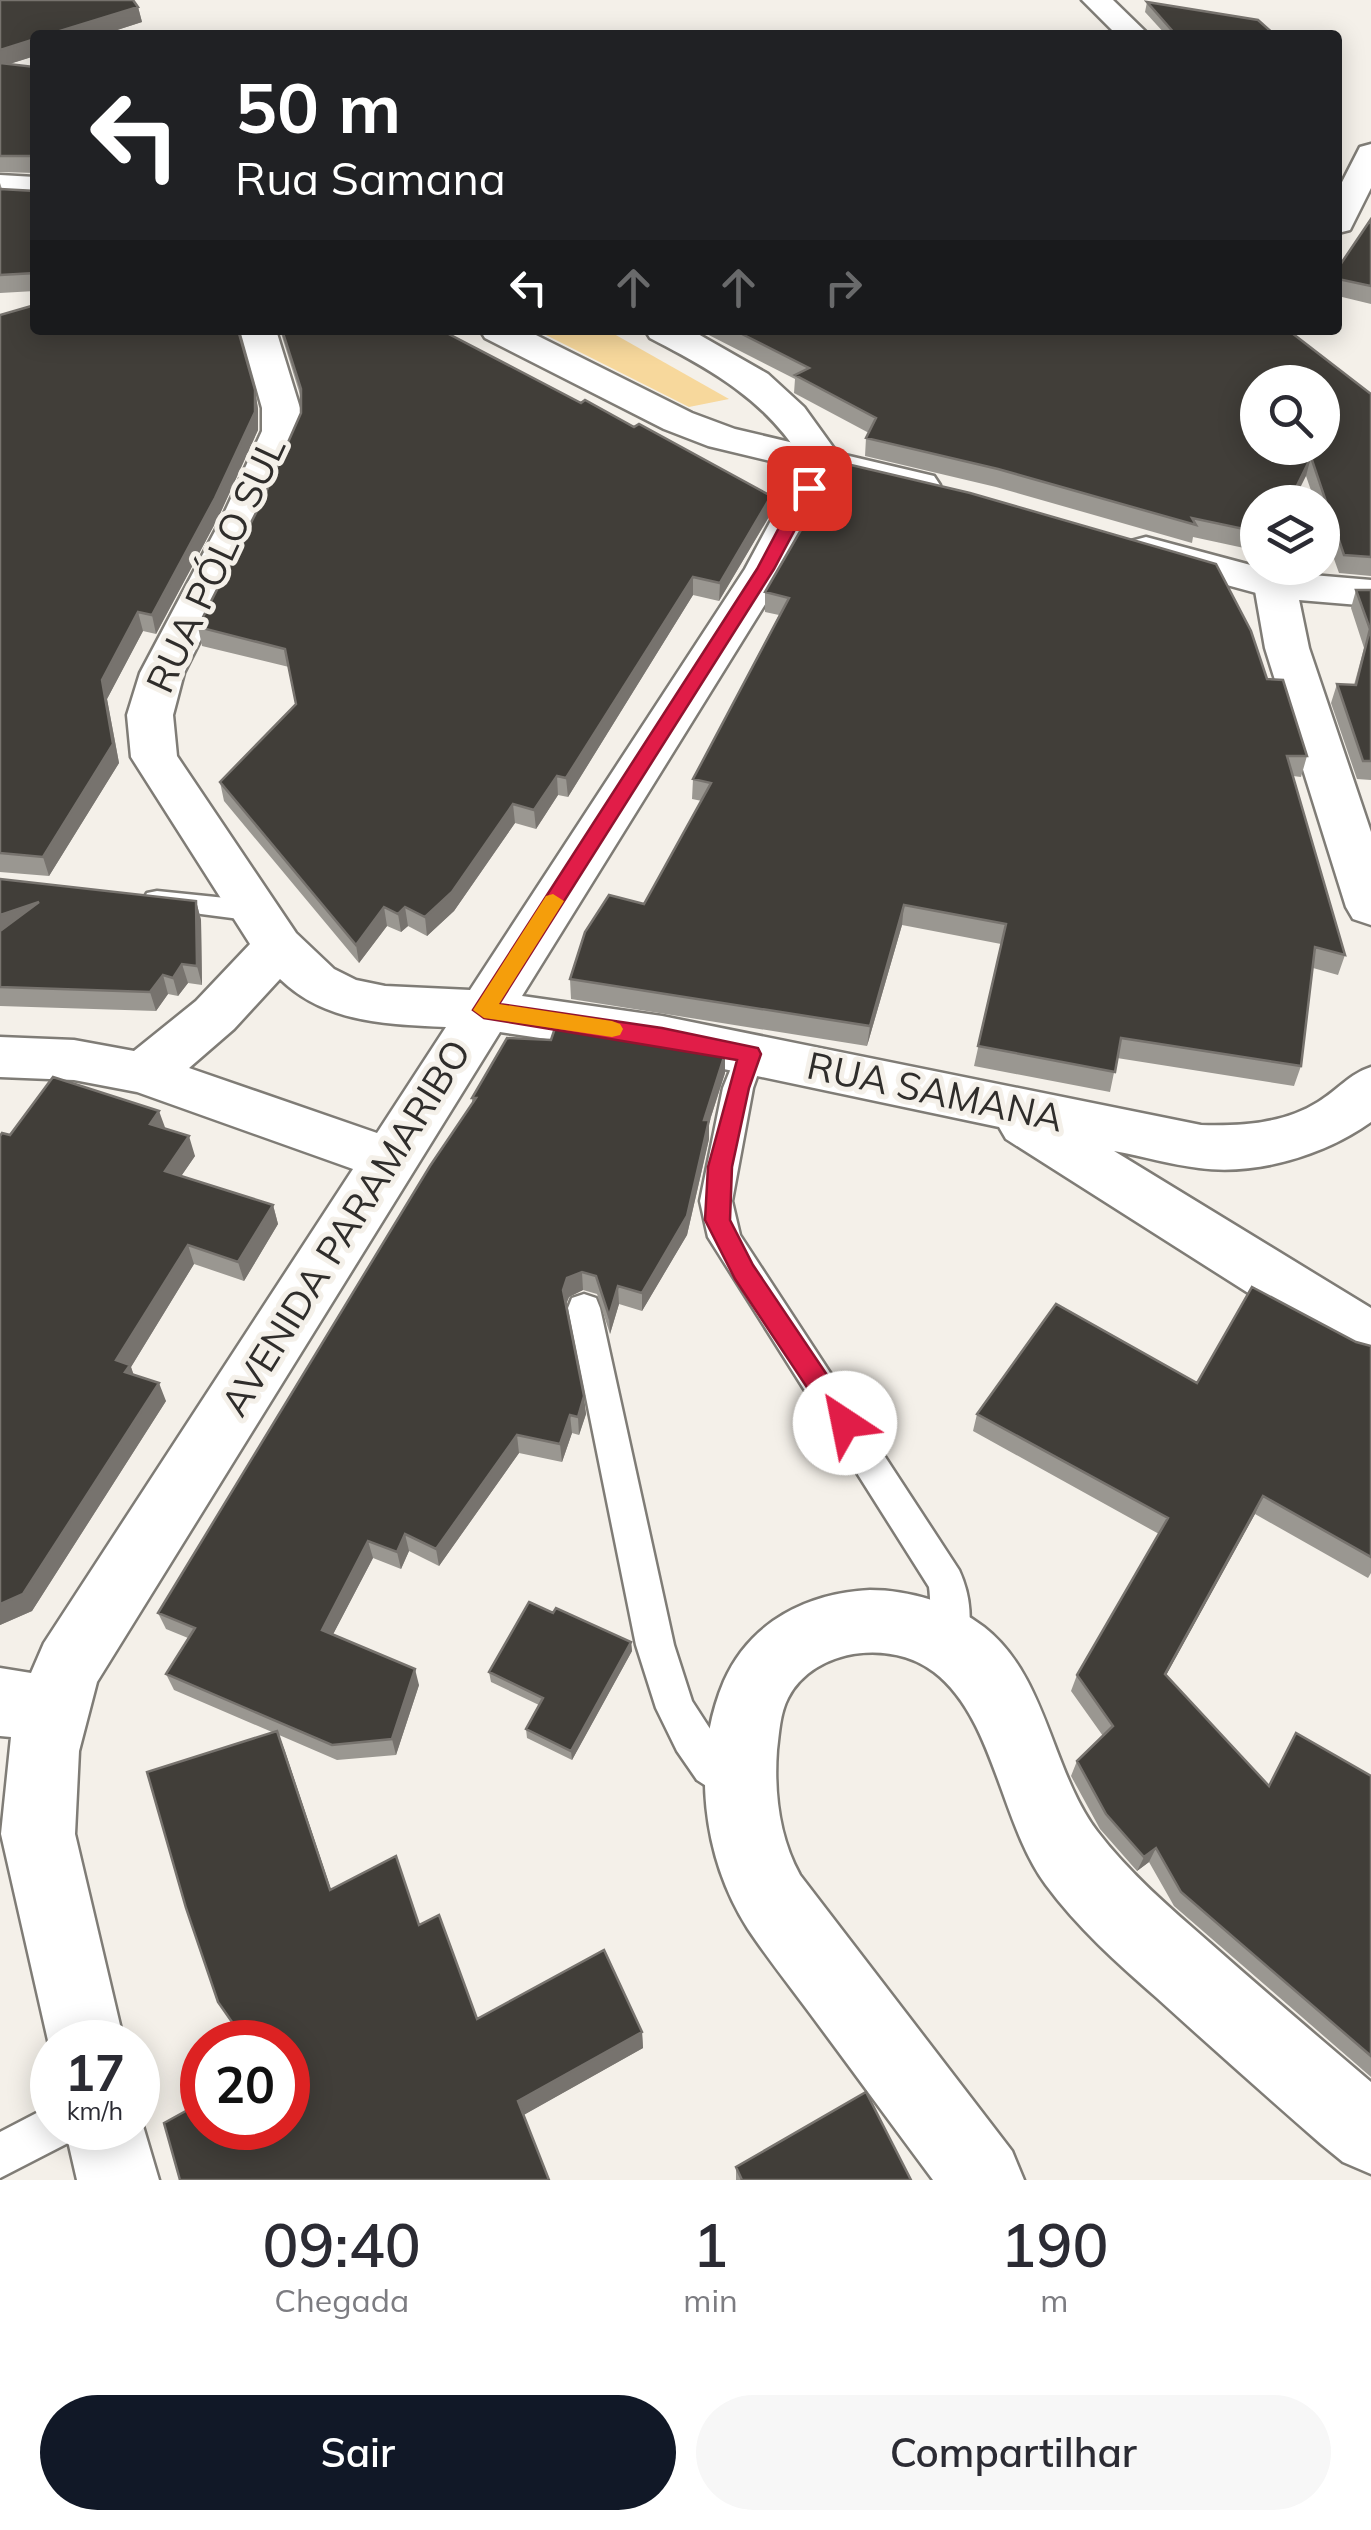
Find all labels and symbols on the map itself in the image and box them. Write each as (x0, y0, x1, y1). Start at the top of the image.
street label: RUA PÓLO SUL (135, 429, 295, 700)
pin (767, 446, 852, 531)
street label: AVENIDA PARAMARIBO (210, 1031, 481, 1424)
street label: RUA SAMANA (803, 1041, 1067, 1142)
position arrow (793, 1371, 897, 1475)
speed limit sign: 20 (180, 2020, 310, 2150)

